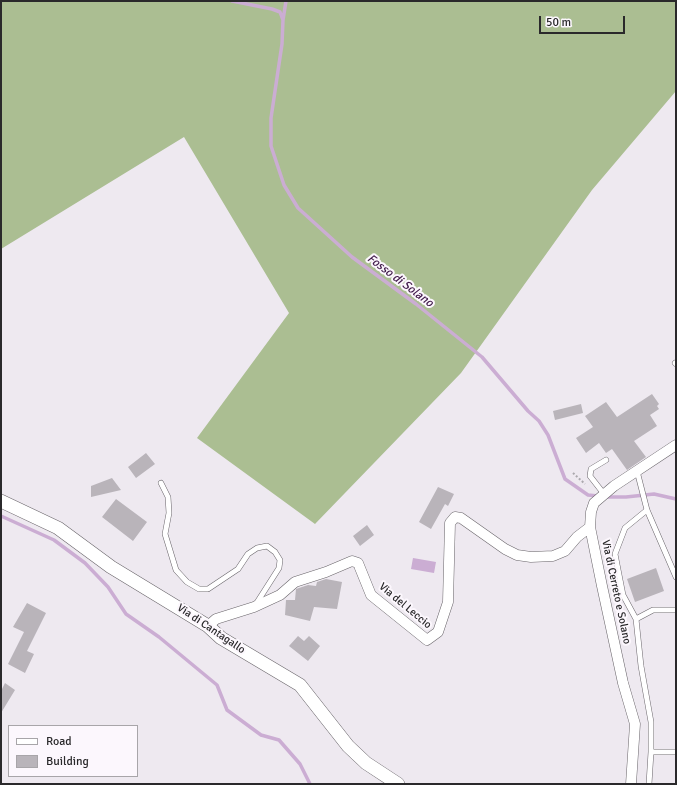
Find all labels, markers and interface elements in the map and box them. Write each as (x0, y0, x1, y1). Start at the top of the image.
scale bar (541, 8, 627, 34)
text: 50 m (546, 15, 571, 30)
water label: Fosso di Solano (364, 251, 436, 311)
street label: Via di Cerreto e Solano (599, 539, 633, 645)
street label: Via del Leccio (376, 580, 434, 632)
street label: Via di Cantagallo (174, 601, 248, 657)
legend (8, 725, 138, 777)
text: Road (46, 734, 72, 749)
text: Building (46, 754, 89, 769)

